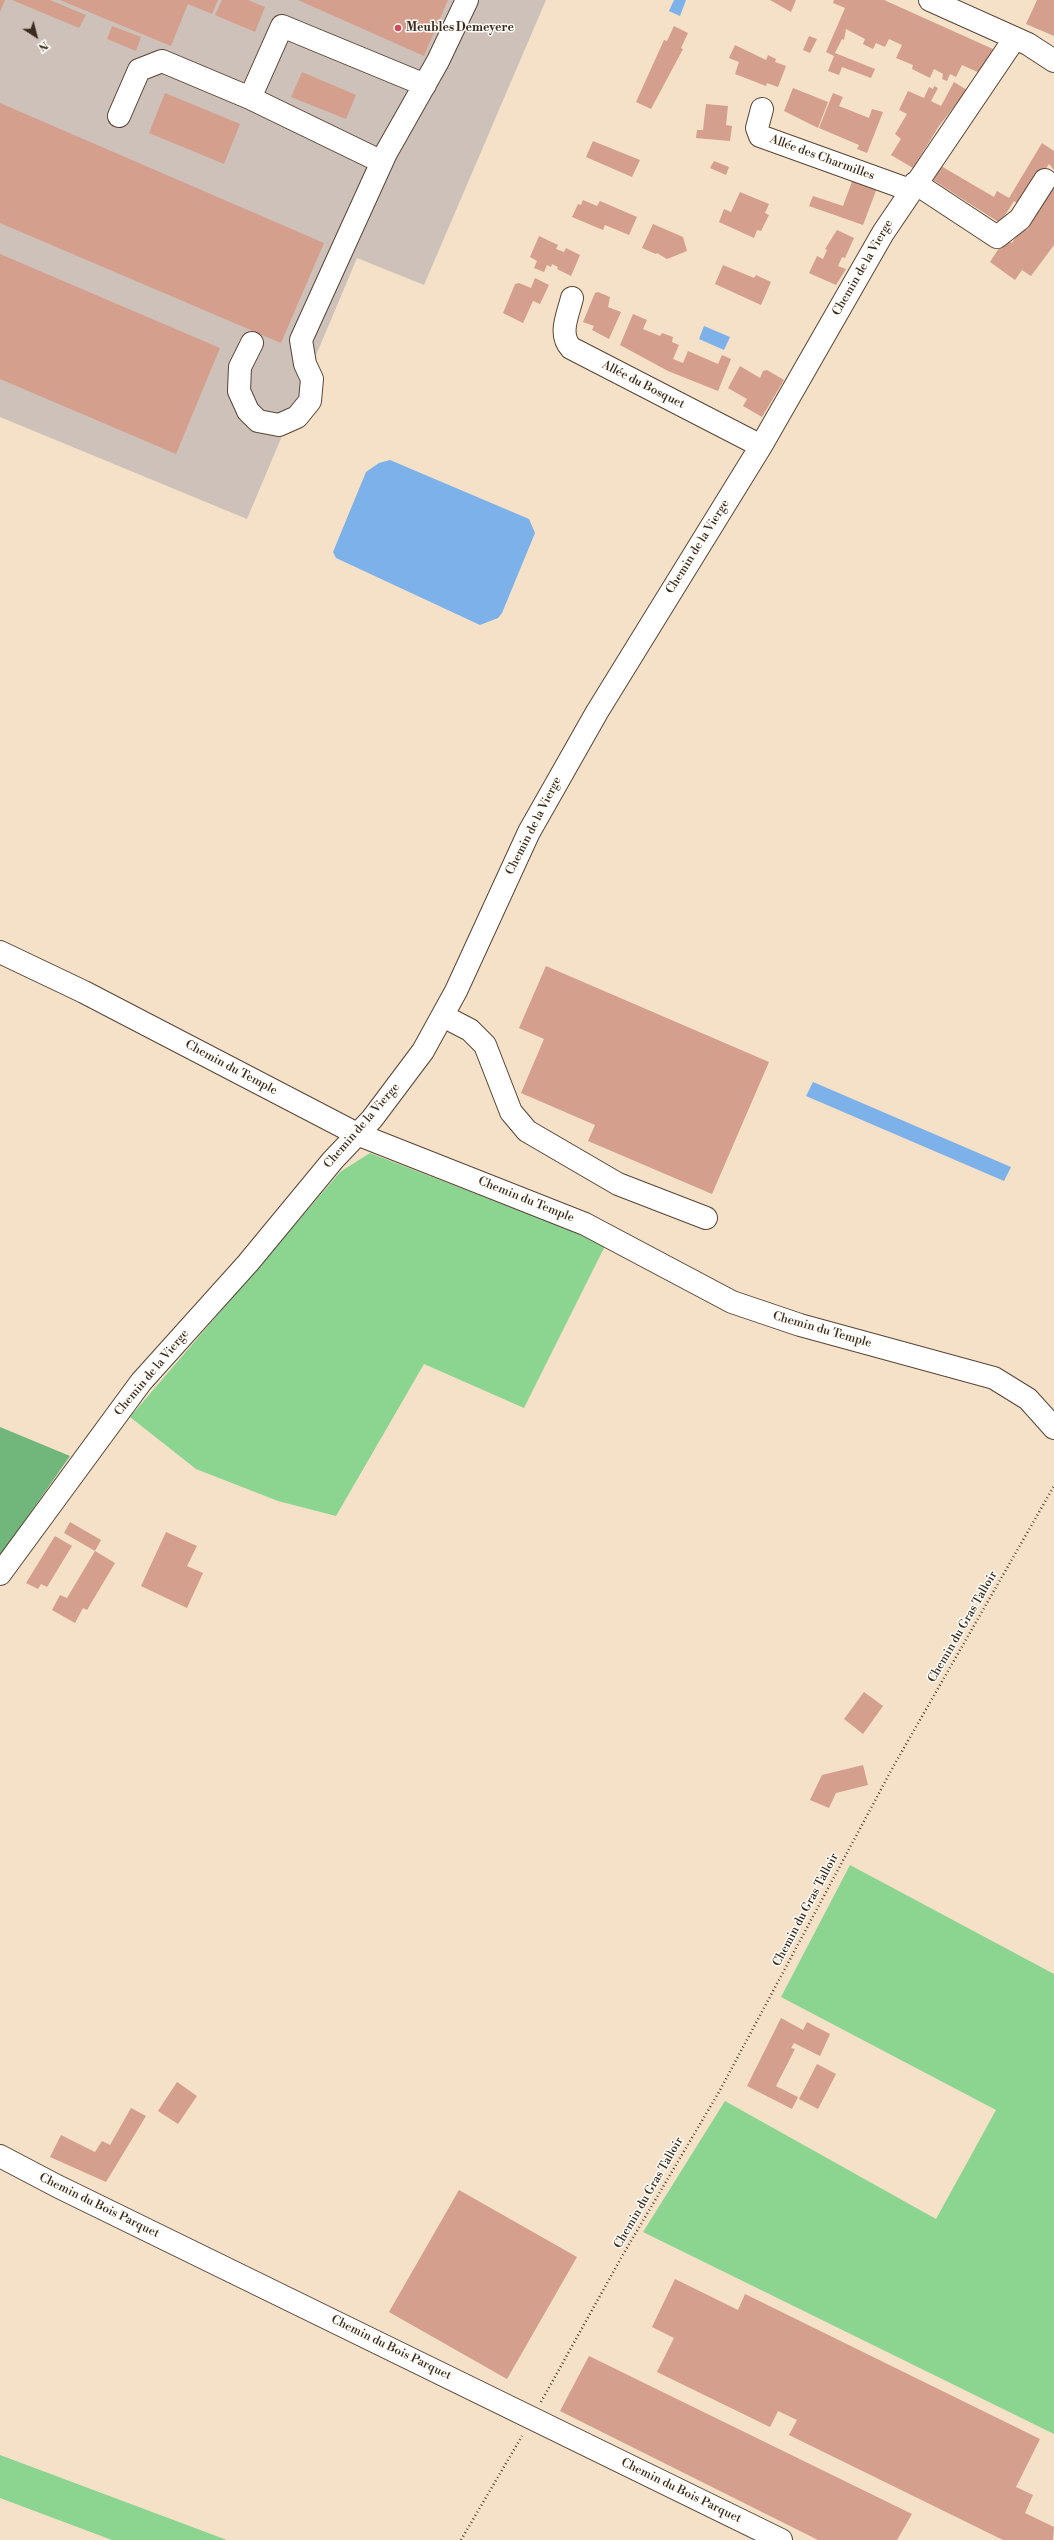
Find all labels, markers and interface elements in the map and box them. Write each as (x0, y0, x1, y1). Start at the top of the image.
north arrow (16, 16, 56, 56)
place label: Meubles Demeyere (406, 21, 514, 35)
marker: Meubles Demeyere (393, 23, 403, 33)
text: N (35, 37, 51, 54)
street label: Allée des Charmilles (768, 132, 876, 184)
street label: Chemin de la Vierge (830, 218, 896, 318)
street label: Allée du Bosquet (599, 358, 687, 412)
street label: Chemin de la Vierge (663, 497, 733, 597)
street label: Chemin de la Vierge (503, 775, 565, 877)
street label: Chemin du Temple (183, 1038, 279, 1098)
street label: Chemin de la Vierge (321, 1080, 403, 1172)
street label: Chemin du Temple (476, 1174, 576, 1226)
street label: Chemin du Temple (771, 1309, 873, 1351)
street label: Chemin de la Vierge (112, 1327, 192, 1419)
street label: Chemin du Gras Talloir (925, 1569, 1001, 1685)
street label: Chemin du Gras Talloir (770, 1851, 842, 1969)
street label: Chemin du Gras Talloir (611, 2135, 687, 2251)
street label: Chemin du Bois Parquet (37, 2171, 161, 2241)
street label: Chemin du Bois Parquet (329, 2313, 453, 2383)
street label: Chemin du Bois Parquet (619, 2456, 743, 2526)

